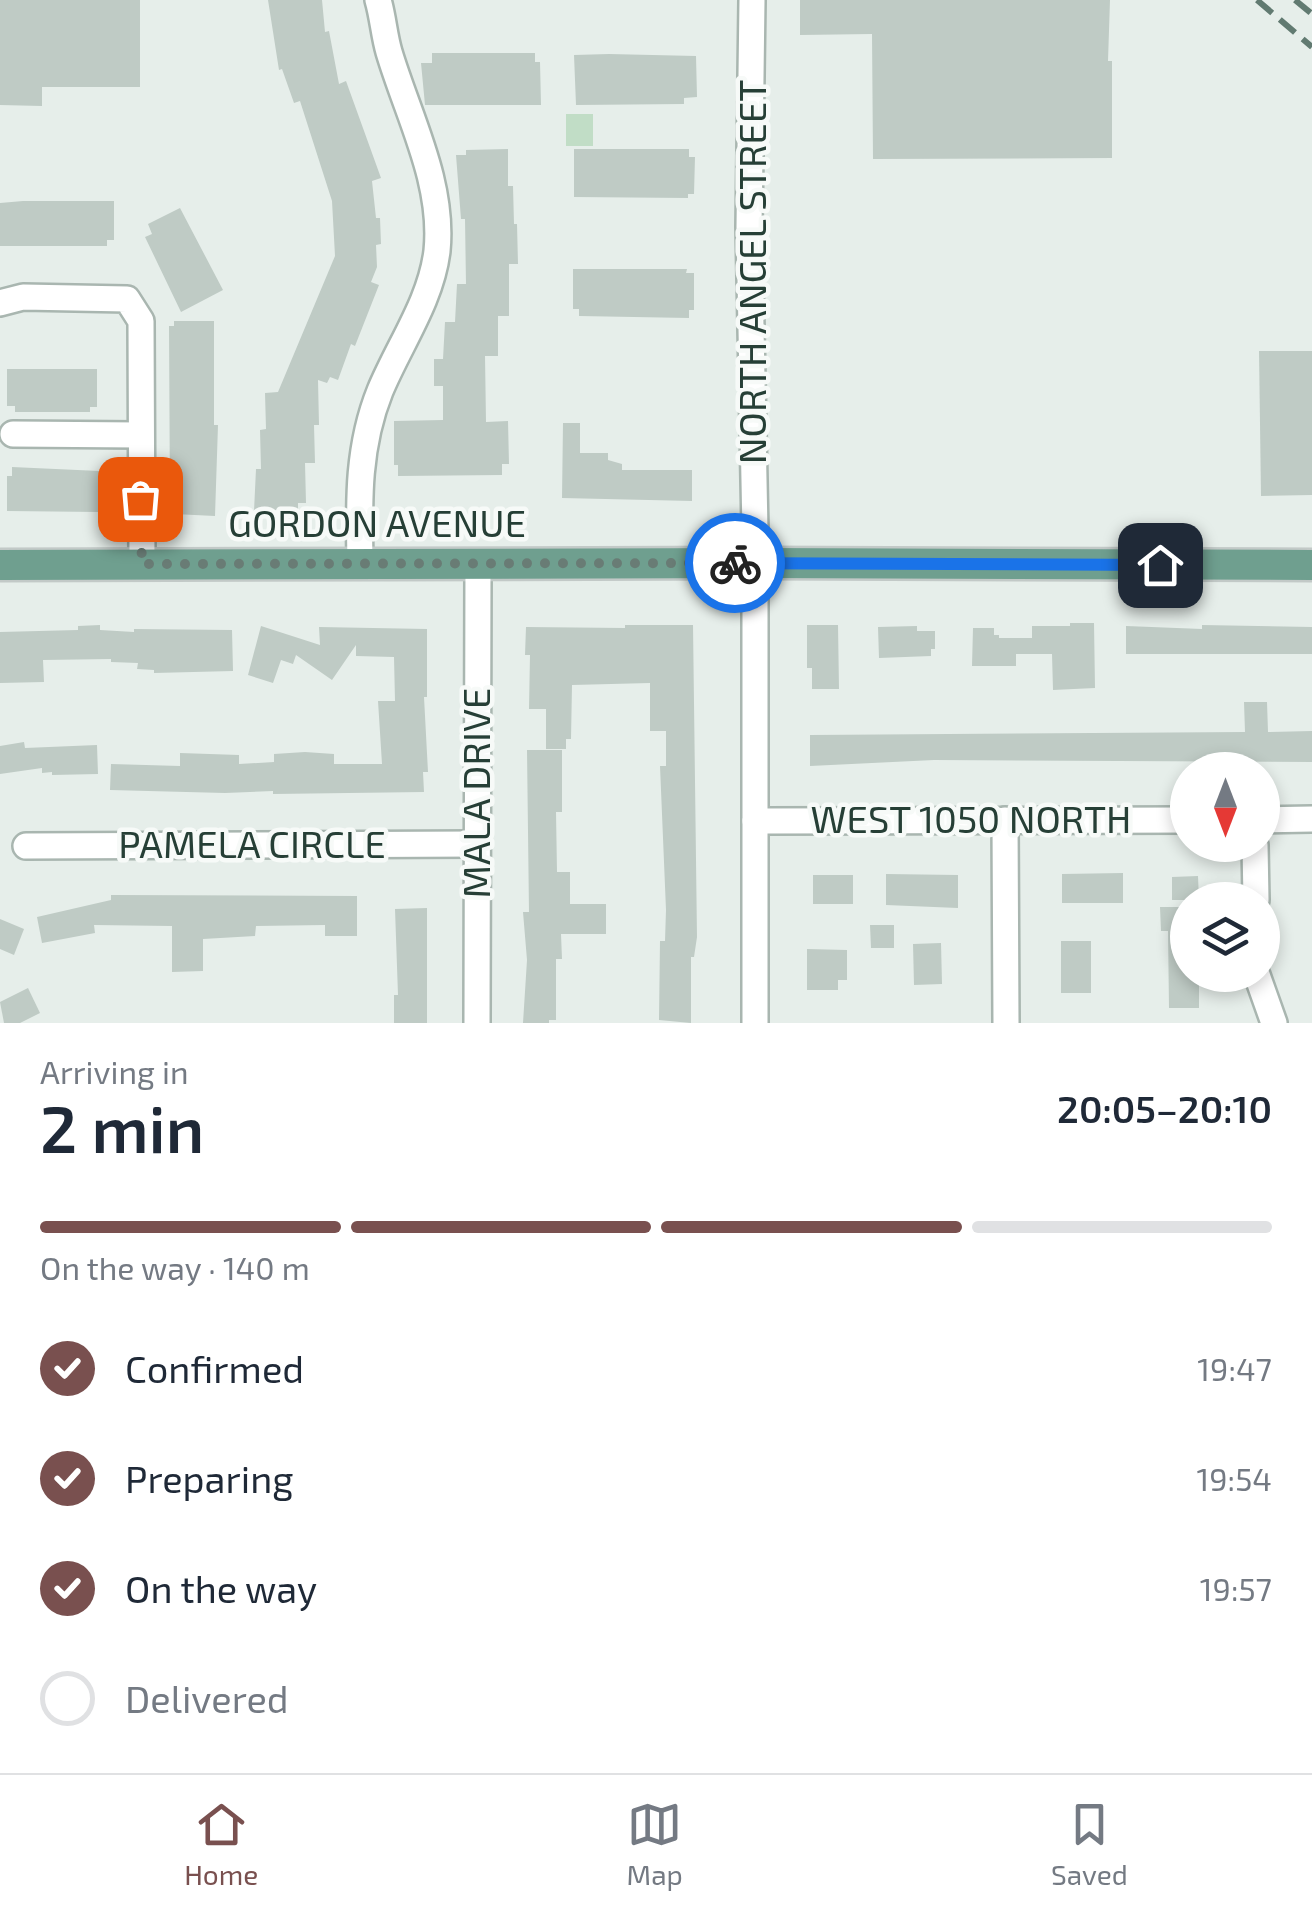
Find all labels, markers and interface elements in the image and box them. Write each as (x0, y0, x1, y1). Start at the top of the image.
street label: NORTH ANGEL STREET (728, 80, 774, 464)
pin (98, 457, 183, 542)
icon: bag (113, 472, 168, 527)
street label: GORDON AVENUE (228, 499, 526, 545)
courier (685, 513, 785, 613)
pin (1118, 523, 1203, 608)
icon: bike (708, 536, 763, 591)
icon: home (1133, 538, 1188, 593)
street label: MALA DRIVE (452, 688, 498, 898)
north arrow (1170, 752, 1280, 862)
map controls (1170, 752, 1280, 992)
street label: WEST 1050 NORTH (811, 795, 1131, 841)
street label: PAMELA CIRCLE (118, 820, 386, 866)
button: layers (1170, 882, 1280, 992)
text: Arriving in (40, 1052, 189, 1090)
text: 20:05–20:10 (1057, 1085, 1272, 1131)
text: 2 min (40, 1088, 204, 1166)
text: On the way · 140 m (40, 1248, 310, 1286)
icon: check (40, 1341, 95, 1396)
text: Confirmed (125, 1345, 304, 1391)
text: 19:47 (1197, 1349, 1272, 1387)
icon: check (40, 1451, 95, 1506)
text: Preparing (125, 1455, 293, 1501)
text: 19:54 (1197, 1459, 1272, 1497)
icon: check (40, 1561, 95, 1616)
text: On the way (125, 1565, 317, 1611)
text: 19:57 (1200, 1569, 1272, 1607)
text: Delivered (125, 1675, 289, 1721)
tab: Home (184, 1797, 258, 1891)
tab: Map (627, 1797, 683, 1891)
tab: Saved (1051, 1797, 1128, 1891)

